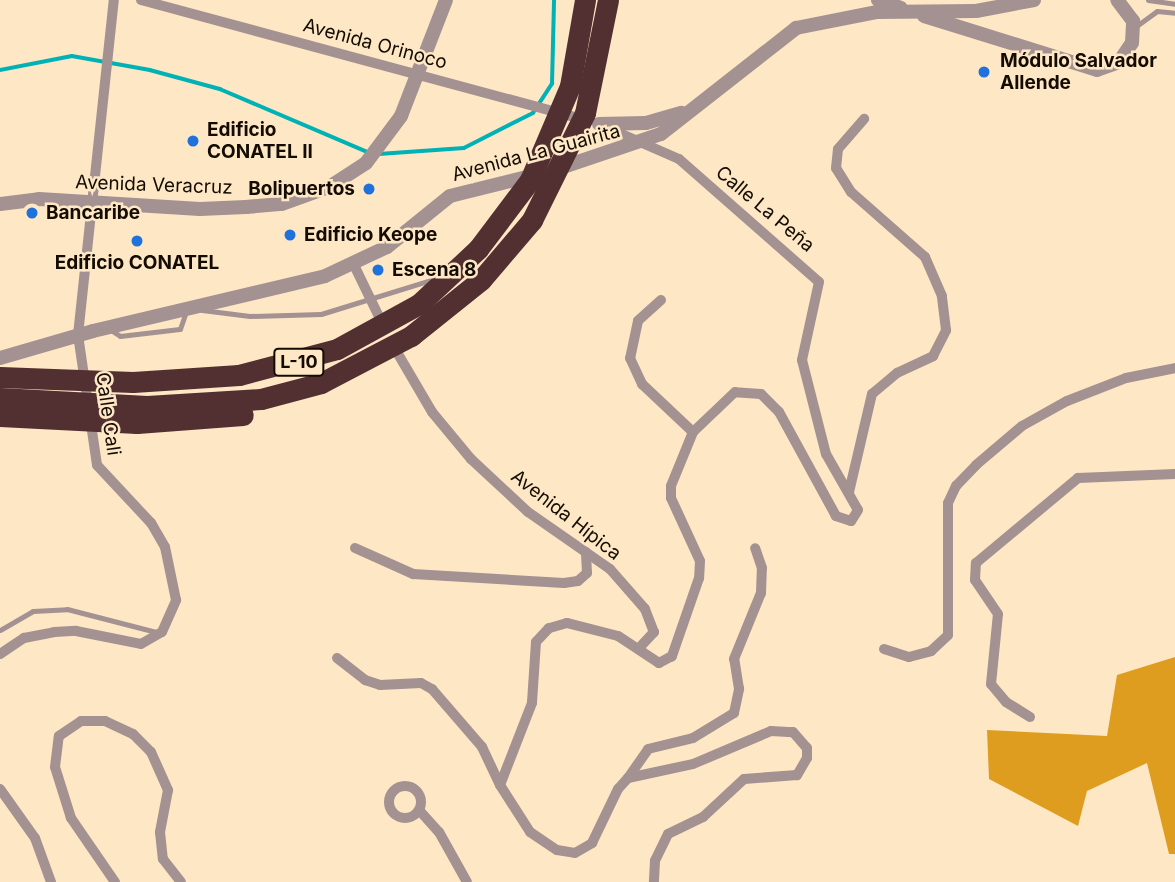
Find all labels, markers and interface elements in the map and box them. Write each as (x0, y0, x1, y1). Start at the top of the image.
street label: Avenida Orinoco (301, 14, 449, 74)
place label: Módulo Salvador Allende (1000, 50, 1157, 94)
marker: Módulo Salvador Allende (974, 62, 994, 82)
place label: Edificio CONATEL II (207, 119, 313, 163)
street label: Avenida La Guairita (449, 120, 623, 186)
marker: Edificio CONATEL II (185, 133, 201, 149)
street label: Calle La Peña (711, 161, 819, 257)
street label: Avenida Veracruz (75, 171, 233, 199)
place label: Bolipuertos (248, 178, 355, 200)
marker: Bolipuertos (361, 181, 377, 197)
place label: Bancaribe (46, 202, 140, 224)
marker: Bancaribe (24, 205, 40, 221)
place label: Edificio Keope (304, 224, 437, 246)
marker: Edificio Keope (282, 227, 298, 243)
marker: Edificio CONATEL (129, 233, 145, 249)
place label: Edificio CONATEL (55, 252, 219, 274)
place label: Escena 8 (392, 259, 476, 281)
marker: Escena 8 (370, 262, 386, 278)
road number: L-10 (273, 348, 325, 376)
street label: Calle Cali (91, 371, 125, 457)
street label: Avenida Hípica (506, 465, 626, 565)

